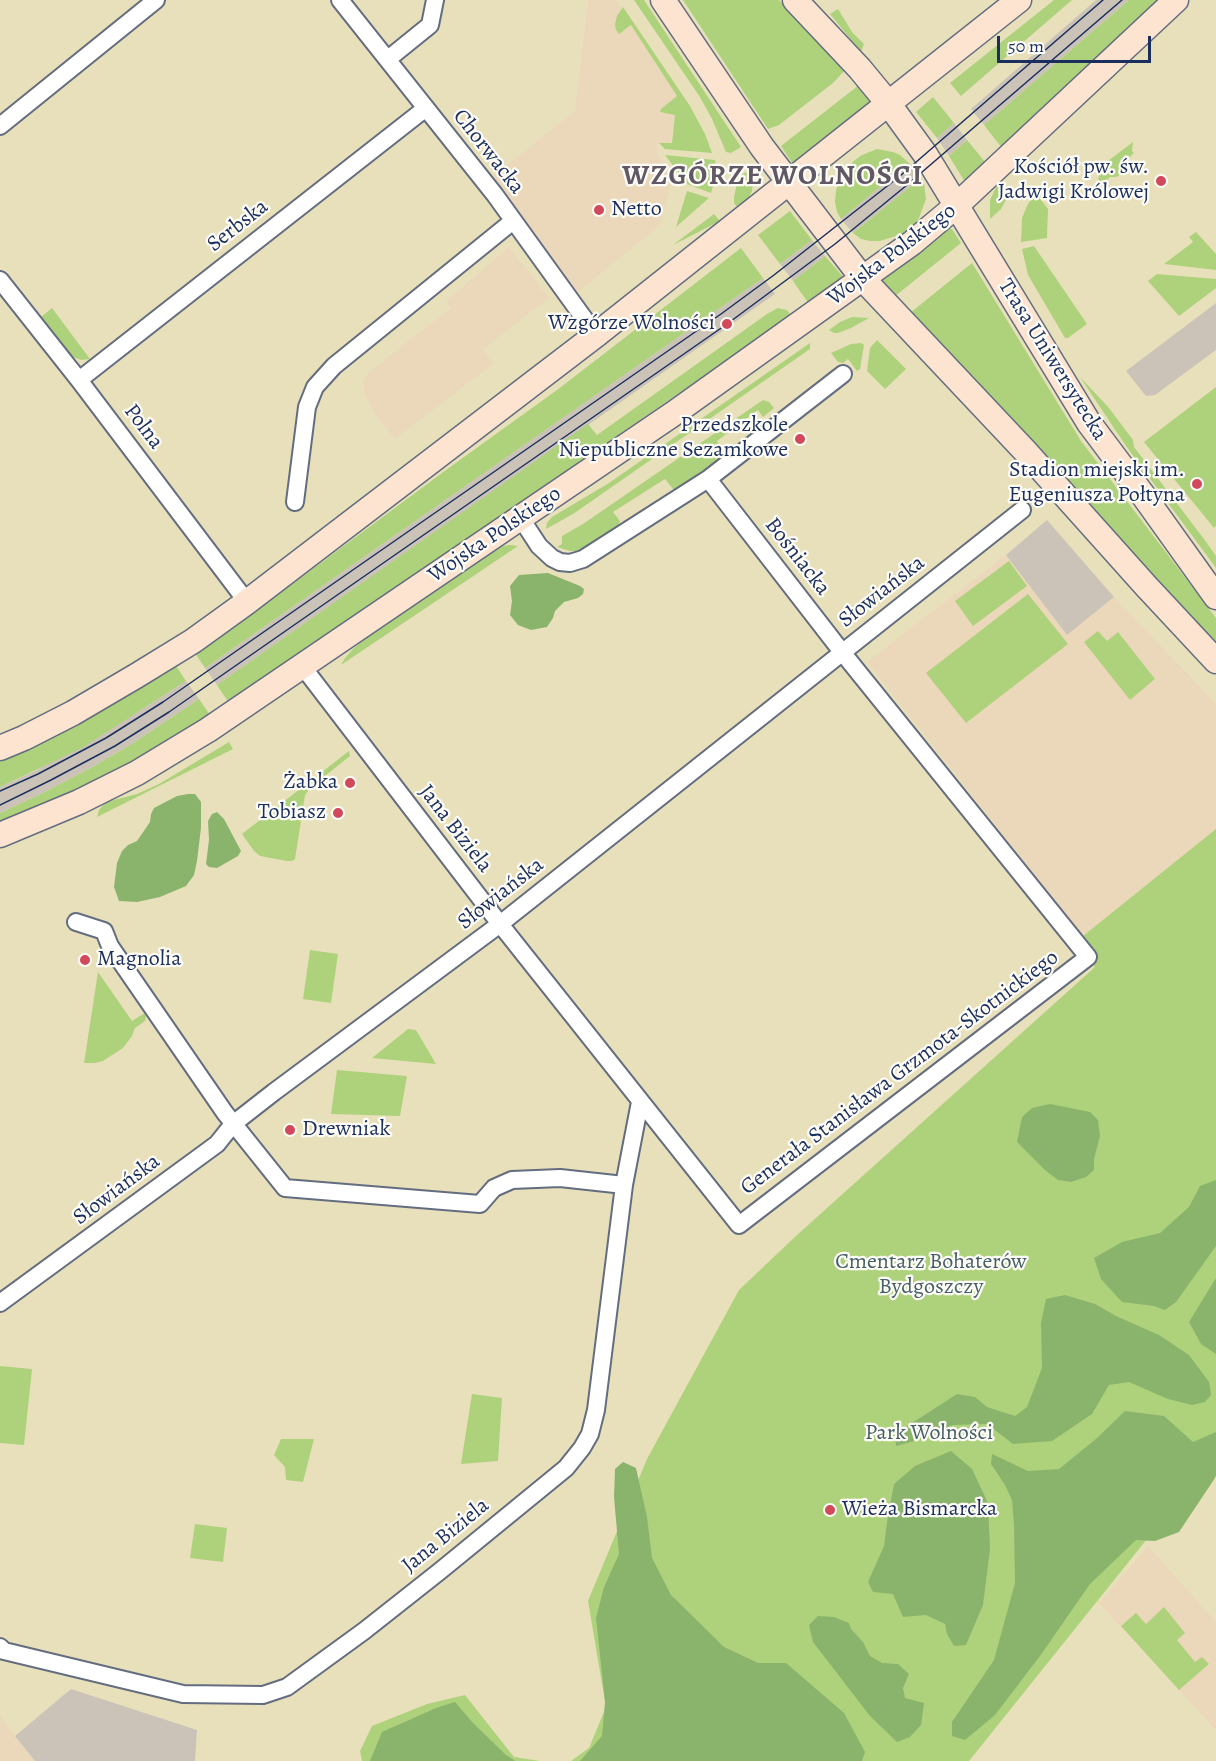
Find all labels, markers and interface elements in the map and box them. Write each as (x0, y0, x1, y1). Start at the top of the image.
scale bar (1000, 24, 1154, 62)
text: 50 m (1008, 34, 1044, 58)
street label: Chorwacka (447, 104, 529, 200)
place label: Kościół pw. św. Jadwigi Królowej (998, 155, 1149, 206)
district label: WZGÓRZE WOLNOŚCI (622, 160, 924, 194)
marker: Kościół pw. św. Jadwigi Królowej (1154, 174, 1168, 188)
street label: Serbska (202, 194, 274, 258)
place label: Netto (611, 197, 662, 223)
street label: Wojska Polskiego (822, 198, 962, 312)
marker: Netto (592, 203, 606, 217)
street label: Trasa Uniwersytecka (992, 274, 1112, 446)
place label: Wzgórze Wolności (548, 311, 715, 337)
marker: Wzgórze Wolności (720, 317, 734, 331)
street label: Polna (117, 399, 169, 455)
place label: Przedszkole Niepubliczne Sezamkowe (558, 413, 788, 464)
marker: Przedszkole Niepubliczne Sezamkowe (793, 432, 807, 446)
place label: Stadion miejski im. Eugeniusza Połtyna (1009, 458, 1185, 510)
marker: Stadion miejski im. Eugeniusza Połtyna (1190, 477, 1204, 491)
street label: Wojska Polskiego (424, 481, 566, 589)
street label: Bośniacka (758, 513, 836, 601)
street label: Słowiańska (834, 550, 930, 634)
place label: Żabka (283, 770, 338, 796)
marker: Żabka (343, 776, 357, 790)
street label: Jana Biziela (412, 780, 498, 878)
place label: Tobiasz (258, 800, 326, 826)
marker: Tobiasz (331, 806, 345, 820)
street label: Słowiańska (453, 852, 549, 936)
street label: Generała Stanisława Grzmota-Skotnickiego (736, 945, 1064, 1201)
place label: Magnolia (97, 947, 182, 973)
marker: Magnolia (78, 953, 92, 967)
place label: Drewniak (302, 1117, 390, 1143)
marker: Drewniak (283, 1123, 297, 1137)
street label: Słowiańska (68, 1149, 166, 1231)
park label: Cmentarz Bohaterów Bydgoszczy (835, 1250, 1027, 1302)
park label: Park Wolności (865, 1421, 993, 1447)
street label: Jana Biziela (397, 1493, 495, 1579)
place label: Wieża Bismarcka (842, 1497, 997, 1523)
marker: Wieża Bismarcka (823, 1503, 837, 1517)

